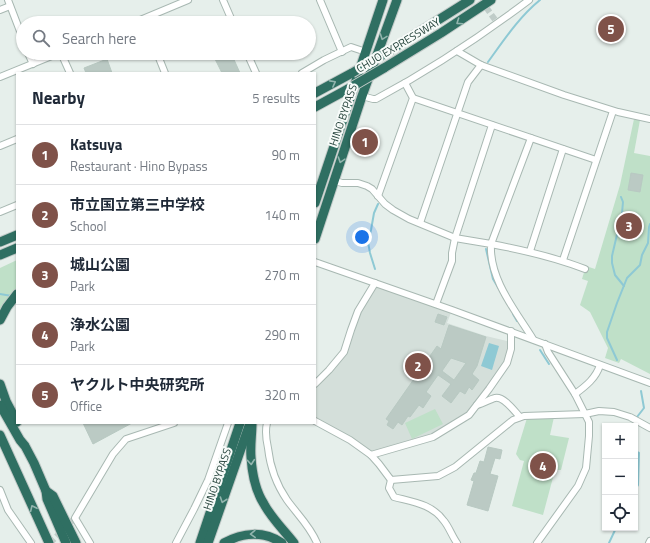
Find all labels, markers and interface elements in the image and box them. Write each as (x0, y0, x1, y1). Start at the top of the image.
street label: CHUO EXPRESSWAY (353, 14, 443, 76)
pin: 5 (598, 14, 624, 44)
search box (16, 16, 316, 60)
one-way arrow (456, 17, 463, 24)
icon: search (30, 27, 52, 49)
text: Search here (62, 27, 136, 50)
one-way arrow (380, 33, 388, 40)
one-way arrow (329, 80, 337, 88)
street label: HINO BYPASS (325, 82, 361, 148)
text: Nearby (32, 85, 85, 111)
text: 5 results (252, 88, 300, 108)
pin: 1 (352, 127, 378, 157)
text: Katsuya (70, 133, 122, 156)
text: 1 (41, 145, 49, 165)
text: 90 m (272, 145, 300, 165)
text: Restaurant · Hino Bypass (70, 156, 208, 176)
one-way arrow (337, 156, 346, 163)
text: 市立国立第三中学校 (70, 193, 205, 216)
text: 2 (41, 205, 49, 225)
text: 140 m (264, 205, 300, 225)
pin: 3 (616, 211, 642, 241)
text: School (70, 216, 106, 236)
your location (352, 227, 372, 247)
text: 城山公園 (70, 253, 130, 276)
text: 3 (41, 265, 49, 285)
text: 270 m (264, 265, 300, 285)
text: Park (70, 276, 95, 296)
text: 浄水公園 (70, 313, 130, 336)
text: 4 (41, 325, 49, 345)
text: 290 m (264, 325, 300, 345)
text: Park (70, 336, 95, 356)
pin: 2 (405, 351, 431, 381)
text: ヤクルト中央研究所 (70, 373, 205, 396)
text: 5 (41, 385, 49, 405)
text: 320 m (264, 385, 300, 405)
text: Office (70, 396, 102, 416)
map controls (602, 423, 638, 531)
button: + (602, 423, 638, 459)
street label: HINO BYPASS (199, 446, 235, 512)
pin: 4 (530, 451, 556, 481)
one-way arrow (247, 459, 256, 465)
button: − (602, 459, 638, 495)
button: locate (602, 495, 638, 531)
one-way arrow (219, 496, 228, 503)
one-way arrow (30, 505, 38, 513)
one-way arrow (250, 530, 256, 539)

